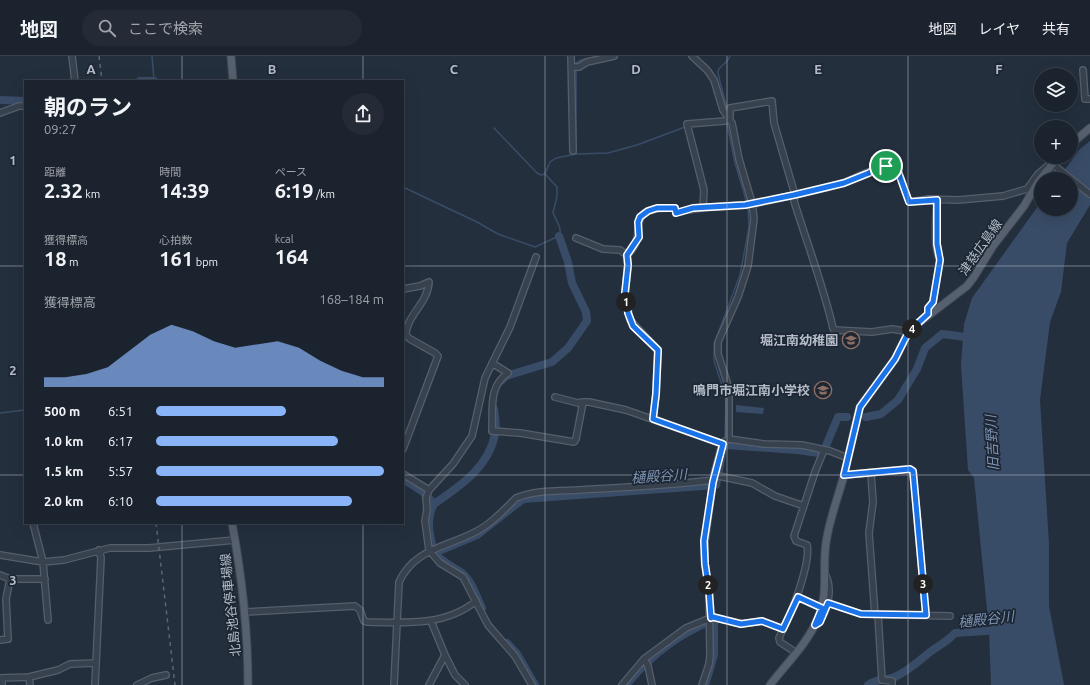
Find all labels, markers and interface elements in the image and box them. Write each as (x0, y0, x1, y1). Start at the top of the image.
search box (82, 10, 362, 46)
icon: search (96, 17, 118, 39)
text: 地図 (20, 18, 58, 40)
text: ここで検索 (128, 20, 203, 37)
text: 地図 (928, 21, 956, 37)
text: レイヤ (978, 21, 1020, 37)
text: 共有 (1042, 21, 1070, 37)
text: A (86, 62, 96, 76)
text: B (268, 62, 277, 76)
text: C (450, 62, 459, 76)
text: D (631, 62, 641, 76)
text: E (814, 62, 822, 76)
text: F (995, 62, 1003, 76)
map controls (1034, 68, 1078, 216)
button: layers (1034, 68, 1078, 112)
button: share (342, 93, 384, 135)
text: 朝のラン (44, 94, 132, 119)
button: + (1034, 120, 1078, 164)
text: 09:27 (44, 122, 77, 136)
pin (869, 149, 903, 183)
text: 1 (9, 153, 17, 167)
icon: arrive (875, 155, 897, 177)
text: 距離 (44, 166, 66, 178)
text: 時間 (159, 166, 181, 178)
text: ペース (275, 166, 307, 178)
button: − (1034, 172, 1078, 216)
text: 2.32 (44, 179, 83, 202)
text: 14:39 (159, 179, 209, 202)
text: 6:19 (275, 179, 313, 202)
text: km (83, 188, 100, 200)
text: /km (313, 188, 335, 200)
street label: 津慈広島線 (956, 216, 1004, 278)
text: kcal (275, 233, 294, 245)
text: 獲得標高 (44, 234, 88, 246)
text: 心拍数 (159, 234, 192, 246)
text: 164 (275, 245, 309, 268)
text: 18 (44, 247, 67, 270)
text: 161 (159, 247, 193, 270)
text: m (67, 256, 79, 268)
text: bpm (193, 256, 218, 268)
text: 168–184 m (319, 292, 384, 306)
pin: 1 (616, 292, 636, 312)
text: 獲得標高 (44, 295, 96, 309)
text: 1 (623, 296, 629, 308)
pin: 4 (902, 319, 922, 339)
text: 4 (909, 323, 915, 335)
school or university icon: 堀江南幼稚園 (841, 330, 861, 350)
place label: 堀江南幼稚園 (760, 333, 838, 347)
text: 2 (9, 363, 17, 377)
school or university icon: 鳴門市堀江南小学校 (813, 380, 833, 400)
place label: 鳴門市堀江南小学校 (693, 383, 810, 397)
text: 500 m (44, 404, 80, 418)
text: 6:51 (108, 404, 133, 418)
water label: 旧吉野川 (982, 413, 1001, 471)
text: 1.0 km (44, 434, 83, 448)
text: 6:17 (108, 434, 133, 448)
text: 1.5 km (44, 464, 83, 478)
text: 5:57 (108, 464, 133, 478)
water label: 樋殿谷川 (631, 466, 689, 486)
text: 2.0 km (44, 494, 83, 508)
text: 6:10 (108, 494, 133, 508)
street label: 北島池谷停車場線 (218, 553, 242, 657)
text: 3 (9, 573, 17, 587)
pin: 3 (913, 574, 933, 594)
pin: 2 (698, 575, 718, 595)
text: 3 (920, 578, 926, 590)
text: 2 (705, 579, 711, 591)
water label: 樋殿谷川 (957, 608, 1017, 630)

